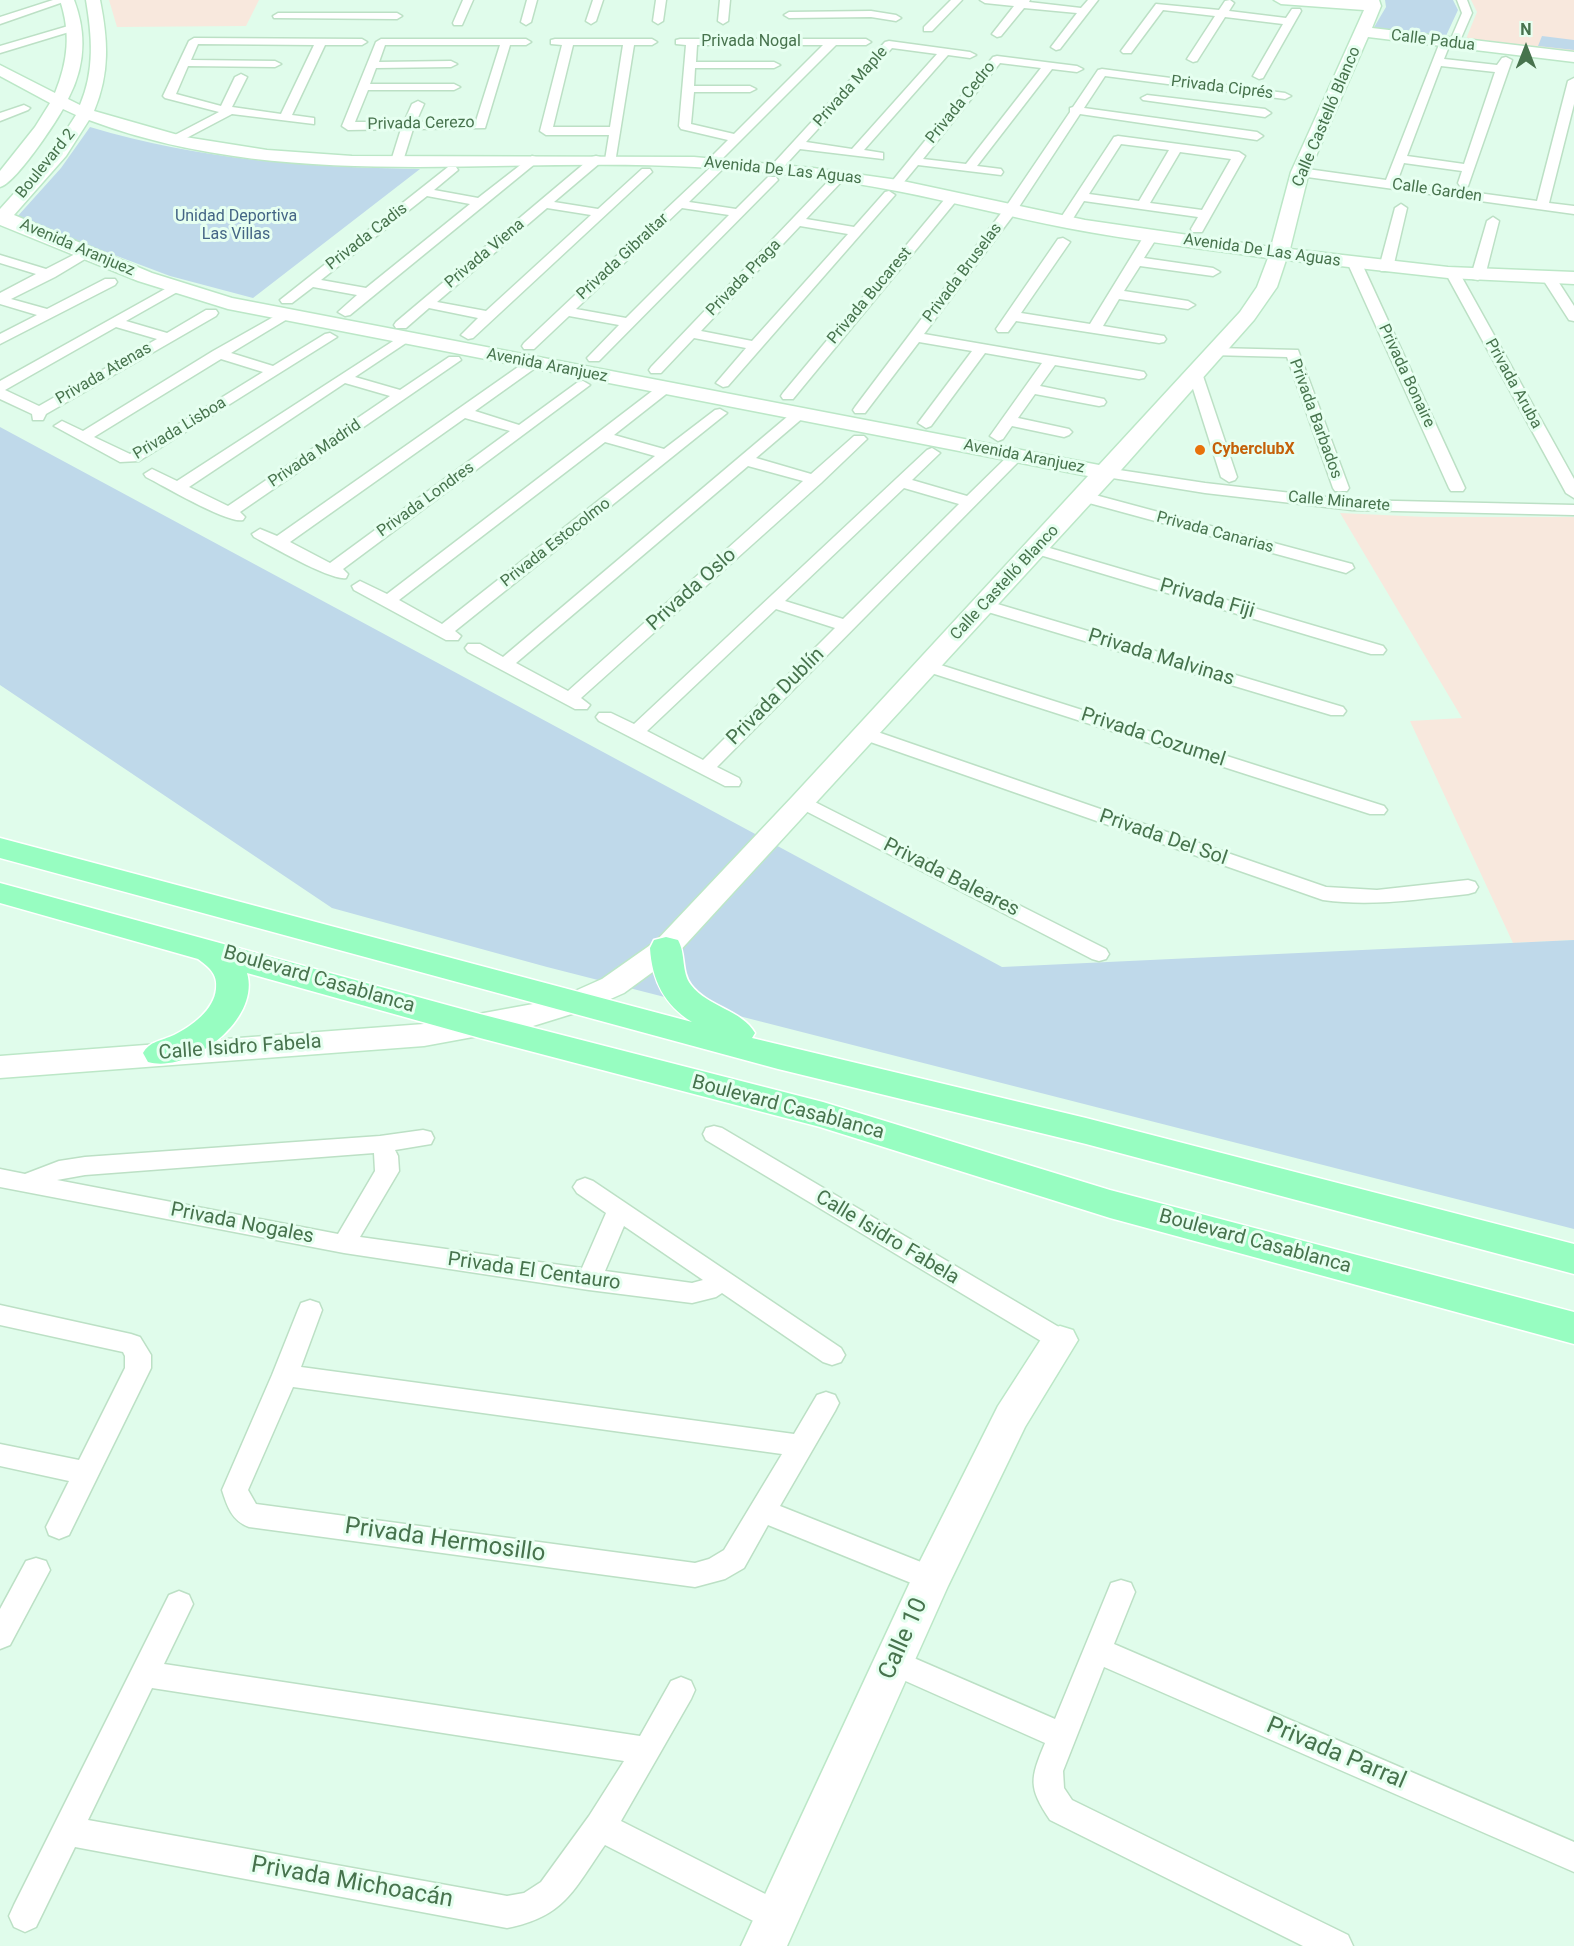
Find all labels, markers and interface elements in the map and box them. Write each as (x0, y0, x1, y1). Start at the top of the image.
north arrow (1496, 18, 1556, 78)
text: N (1520, 20, 1532, 39)
street label: Calle Padua (1390, 26, 1476, 56)
street label: Privada Nogal (701, 32, 801, 52)
street label: Privada Maple (810, 43, 892, 131)
street label: Calle Castelló Blanco (1289, 44, 1365, 190)
street label: Privada Cedro (922, 58, 1000, 148)
street label: Privada Ciprés (1170, 72, 1274, 104)
street label: Privada Cerezo (367, 113, 475, 135)
street label: Boulevard 2 (12, 125, 80, 203)
street label: Avenida De Las Aguas (703, 153, 863, 189)
street label: Calle Garden (1391, 175, 1483, 207)
street label: Privada Cadis (323, 199, 411, 275)
park label: Unidad Deportiva Las Villas (175, 207, 297, 245)
street label: Privada Gibraltar (573, 210, 673, 304)
street label: Avenida Aranjuez (17, 215, 137, 281)
street label: Privada Viena (441, 215, 529, 293)
street label: Privada Bruselas (919, 220, 1007, 326)
street label: Avenida De Las Aguas (1182, 230, 1342, 272)
street label: Privada Praga (703, 236, 785, 320)
street label: Privada Bucarest (824, 244, 916, 348)
street label: Privada Bonaire (1374, 321, 1438, 431)
street label: Privada Aruba (1480, 336, 1546, 432)
street label: Privada Atenas (53, 339, 155, 409)
street label: Avenida Aranjuez (485, 345, 609, 387)
street label: Privada Barbados (1284, 357, 1346, 481)
street label: Privada Lisboa (130, 394, 230, 464)
street label: Privada Madrid (265, 416, 365, 492)
street label: Avenida Aranjuez (962, 436, 1086, 478)
place label: CyberclubX (1212, 440, 1295, 460)
marker: CyberclubX (1193, 443, 1207, 457)
street label: Privada Londres (374, 458, 478, 542)
street label: Calle Minarete (1287, 488, 1391, 516)
street label: Privada Estocolmo (497, 494, 615, 592)
street label: Privada Canarias (1154, 508, 1276, 558)
street label: Calle Castelló Blanco (947, 522, 1063, 644)
street label: Privada Oslo (642, 544, 742, 636)
street label: Privada Fiji (1157, 574, 1257, 624)
street label: Privada Malvinas (1085, 624, 1237, 692)
street label: Privada Dublín (722, 643, 830, 751)
street label: Privada Cozumel (1078, 703, 1228, 773)
street label: Privada Del Sol (1096, 805, 1230, 871)
street label: Privada Baleares (879, 833, 1023, 923)
street label: Boulevard Casablanca (221, 941, 417, 1019)
street label: Calle Isidro Fabela (158, 1030, 322, 1066)
street label: Boulevard Casablanca (689, 1071, 887, 1145)
street label: Calle Isidro Fabela (811, 1186, 963, 1290)
street label: Privada Nogales (168, 1198, 316, 1250)
street label: Boulevard Casablanca (1156, 1205, 1354, 1279)
street label: Privada El Centauro (446, 1248, 622, 1296)
street label: Privada Hermosillo (343, 1513, 547, 1569)
street label: Calle 10 (873, 1594, 935, 1684)
street label: Privada Parral (1262, 1712, 1410, 1796)
street label: Privada Michoacán (249, 1851, 455, 1915)

